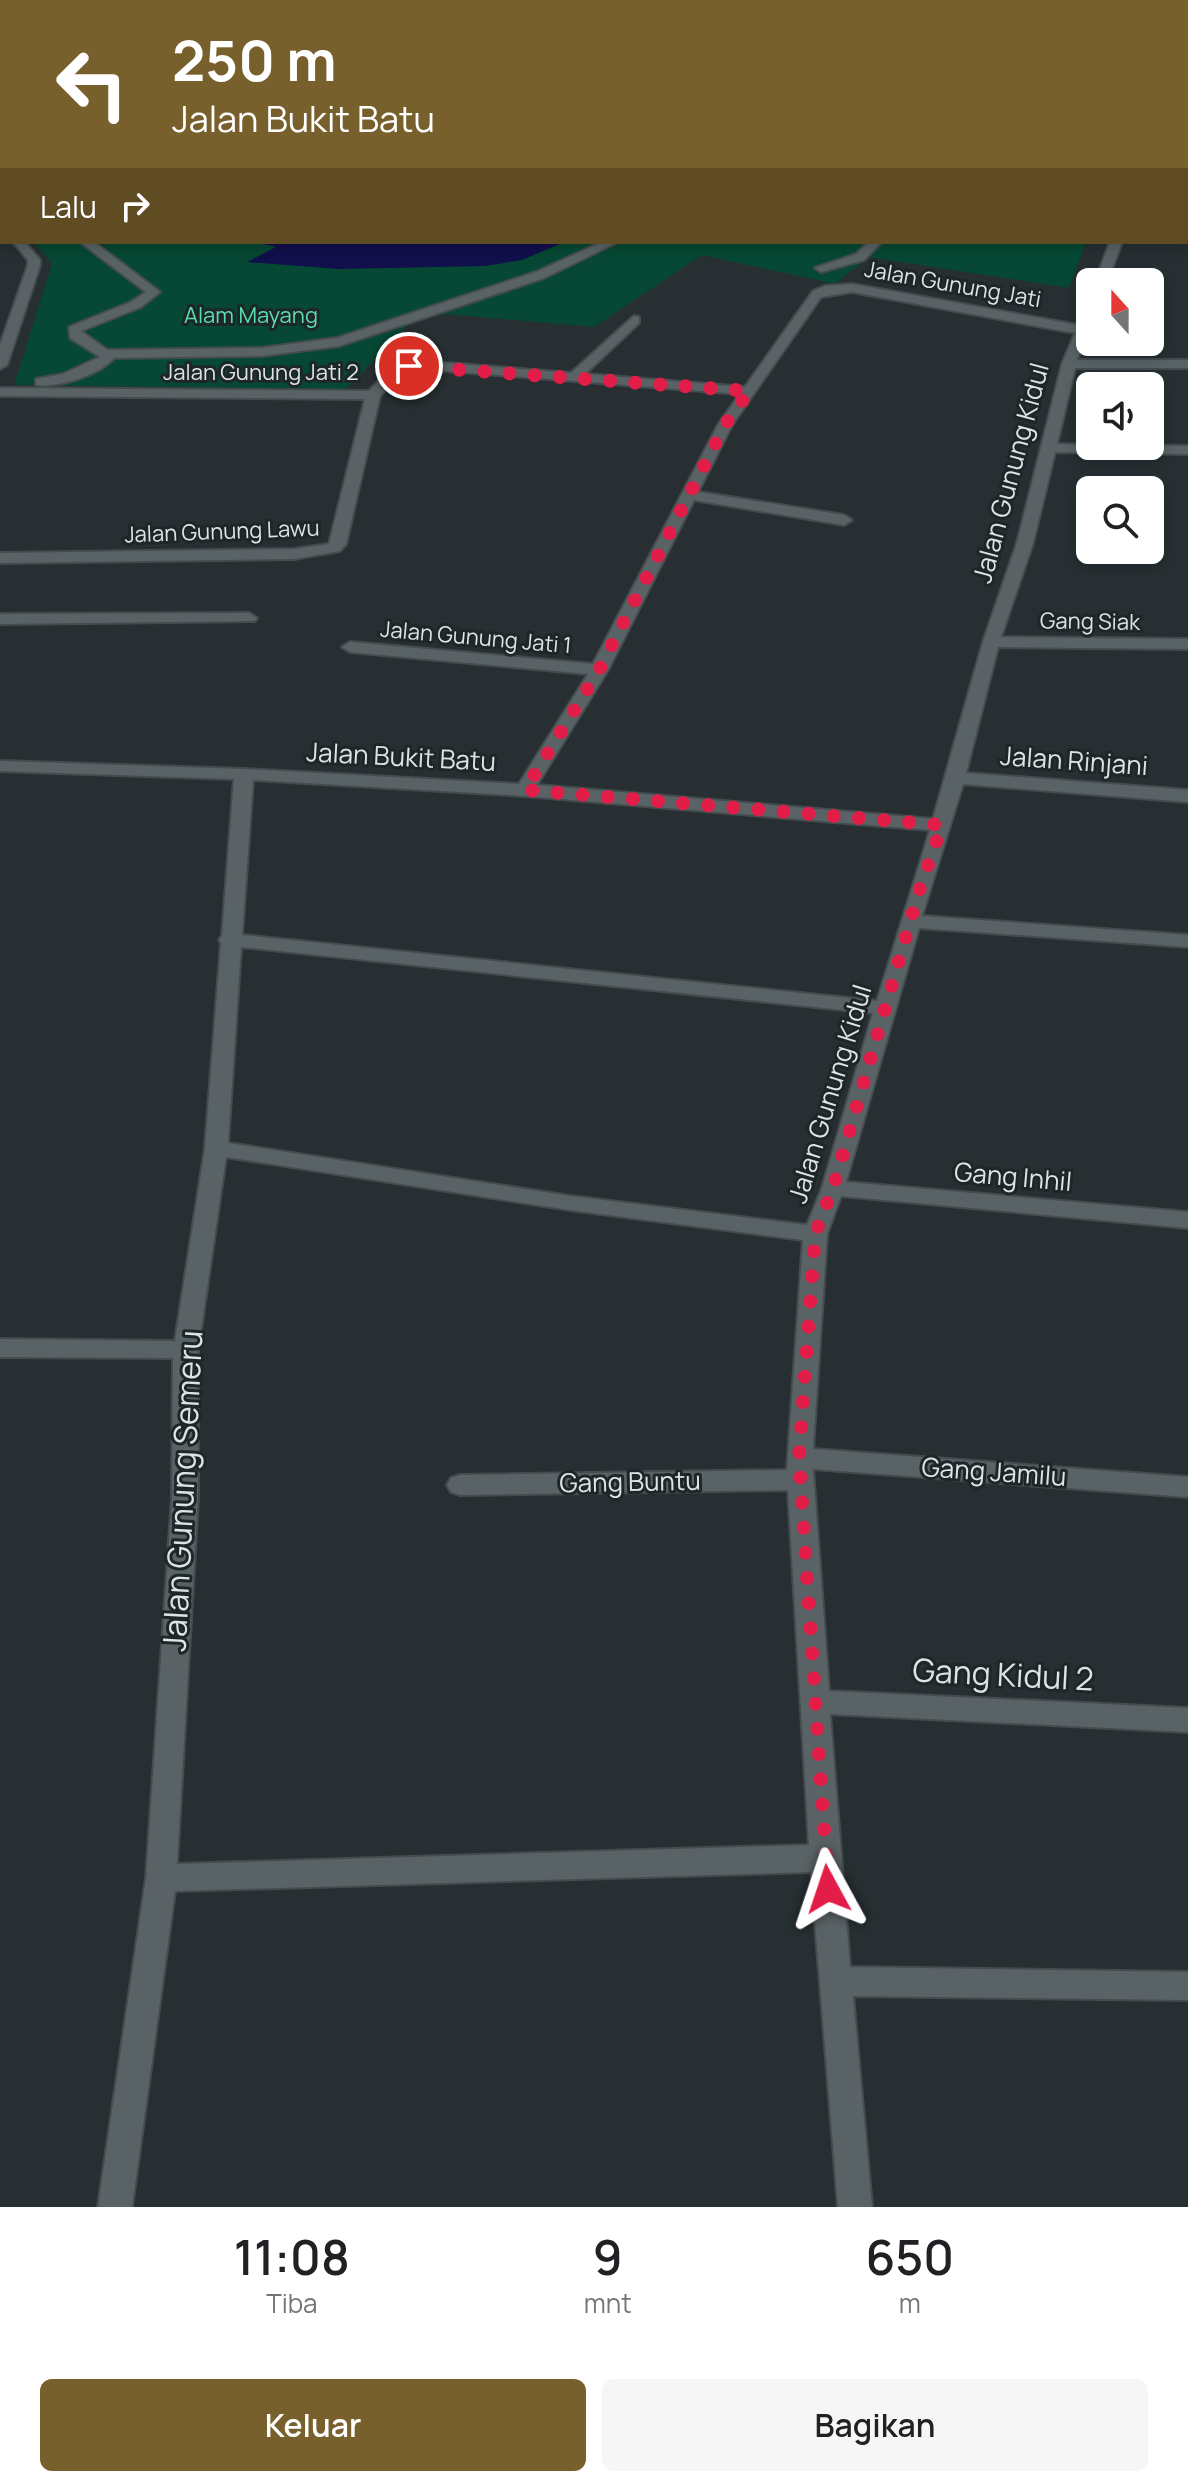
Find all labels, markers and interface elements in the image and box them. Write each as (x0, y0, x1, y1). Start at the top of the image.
text: 250 m (172, 21, 337, 98)
icon: left (40, 32, 144, 136)
text: Jalan Bukit Batu (172, 94, 435, 143)
icon: right (113, 184, 157, 228)
text: Lalu (40, 186, 97, 227)
street label: Jalan Gunung Jati (862, 254, 1044, 314)
north arrow (1076, 268, 1164, 356)
map controls (1076, 268, 1164, 564)
park label: Alam Mayang (184, 300, 318, 330)
pin (375, 332, 443, 400)
icon: arrive (387, 344, 431, 388)
street label: Jalan Gunung Jati 2 (163, 357, 359, 387)
street label: Jalan Gunung Kidul (963, 359, 1057, 587)
button: sound (1076, 372, 1164, 460)
button: search (1076, 476, 1164, 564)
street label: Jalan Gunung Lawu (124, 513, 320, 549)
street label: Gang Siak (1040, 605, 1141, 637)
street label: Jalan Gunung Jati 1 (379, 614, 573, 660)
street label: Jalan Bukit Batu (305, 733, 497, 779)
street label: Jalan Rinjani (999, 737, 1149, 783)
street label: Jalan Gunung Kidul (779, 980, 879, 1207)
street label: Gang Inhil (953, 1153, 1073, 1199)
street label: Jalan Gunung Semeru (152, 1329, 212, 1653)
street label: Gang Jamilu (921, 1448, 1068, 1494)
street label: Gang Buntu (559, 1462, 701, 1500)
street label: Gang Kidul 2 (911, 1647, 1095, 1701)
position arrow (786, 1847, 870, 1931)
text: 11:08 (234, 2224, 350, 2289)
text: 9 (593, 2224, 623, 2289)
text: 650 (865, 2224, 954, 2289)
text: Tiba (266, 2285, 318, 2321)
text: mnt (584, 2285, 632, 2321)
text: m (899, 2285, 921, 2321)
button: Keluar (40, 2379, 586, 2471)
button: Bagikan (602, 2379, 1148, 2471)

